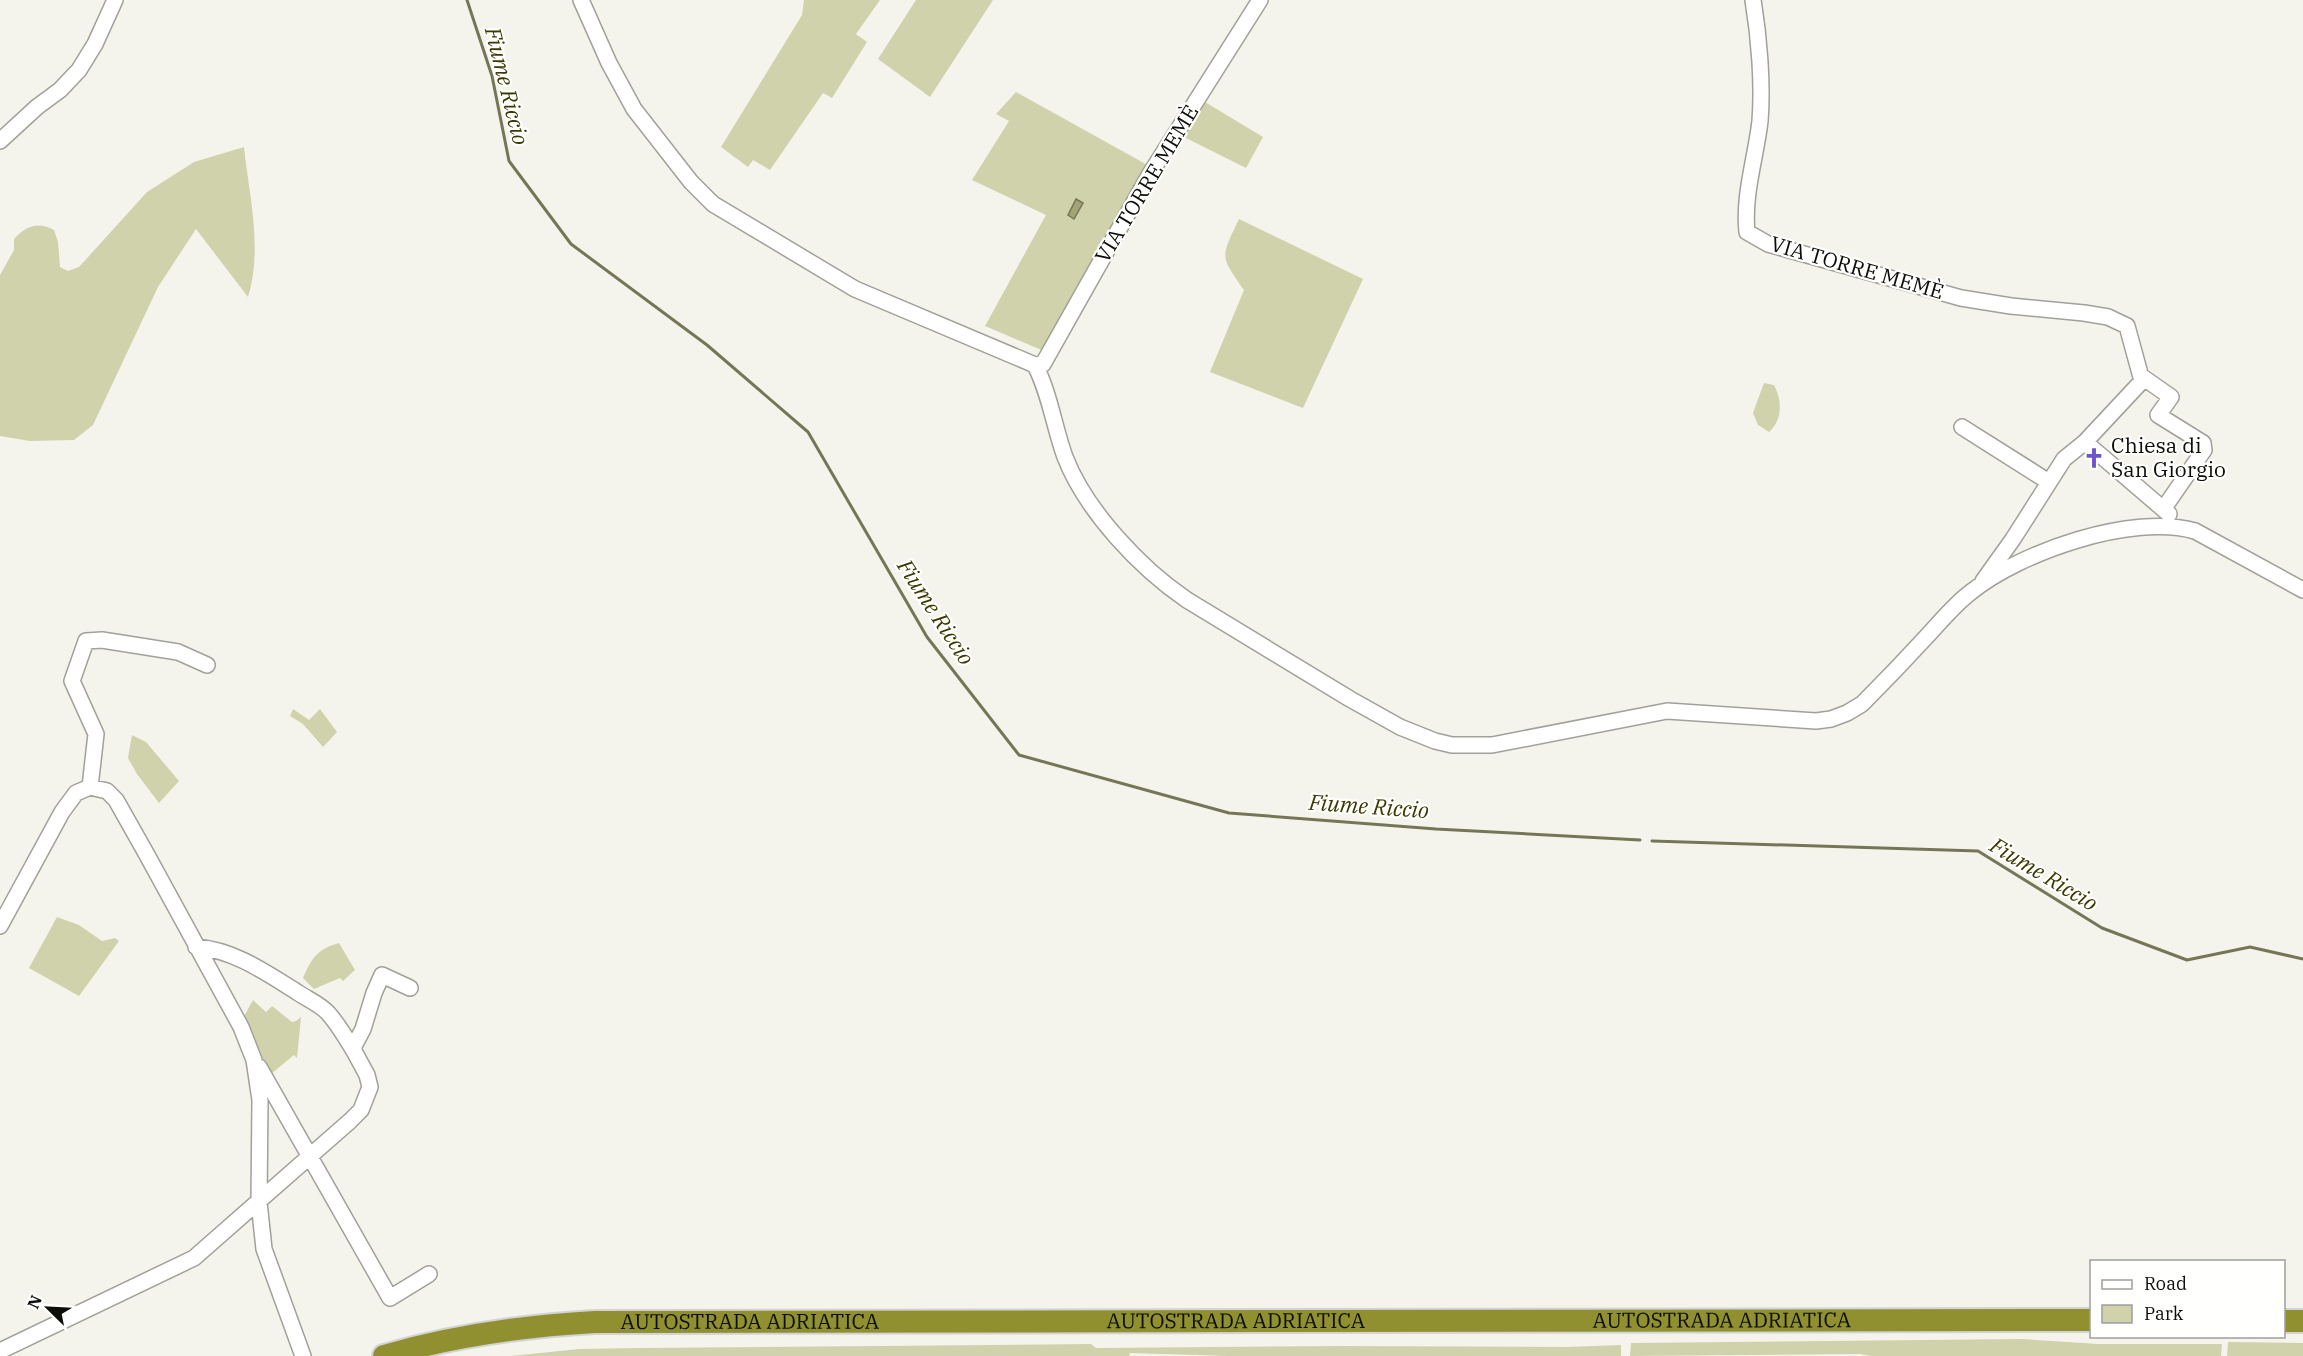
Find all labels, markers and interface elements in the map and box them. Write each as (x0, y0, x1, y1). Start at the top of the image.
water label: Fiume Riccio (479, 23, 536, 148)
street label: VIA TORRE MEMÈ (1088, 99, 1204, 267)
street label: VIA TORRE MEMÈ (1767, 229, 1947, 305)
place label: Chiesa di San Giorgio (2111, 431, 2226, 483)
church icon: Chiesa di San Giorgio (2082, 446, 2106, 470)
water label: Fiume Riccio (891, 552, 981, 670)
water label: Fiume Riccio (1307, 787, 1430, 824)
water label: Fiume Riccio (1984, 830, 2103, 917)
legend (2090, 1260, 2285, 1338)
text: Road (2144, 1272, 2187, 1295)
north arrow (18, 1278, 78, 1338)
text: N (23, 1292, 46, 1312)
text: Park (2144, 1302, 2184, 1325)
street label: AUTOSTRADA ADRIATICA (1592, 1305, 1852, 1334)
street label: AUTOSTRADA ADRIATICA (1106, 1306, 1366, 1334)
street label: AUTOSTRADA ADRIATICA (620, 1307, 880, 1335)

